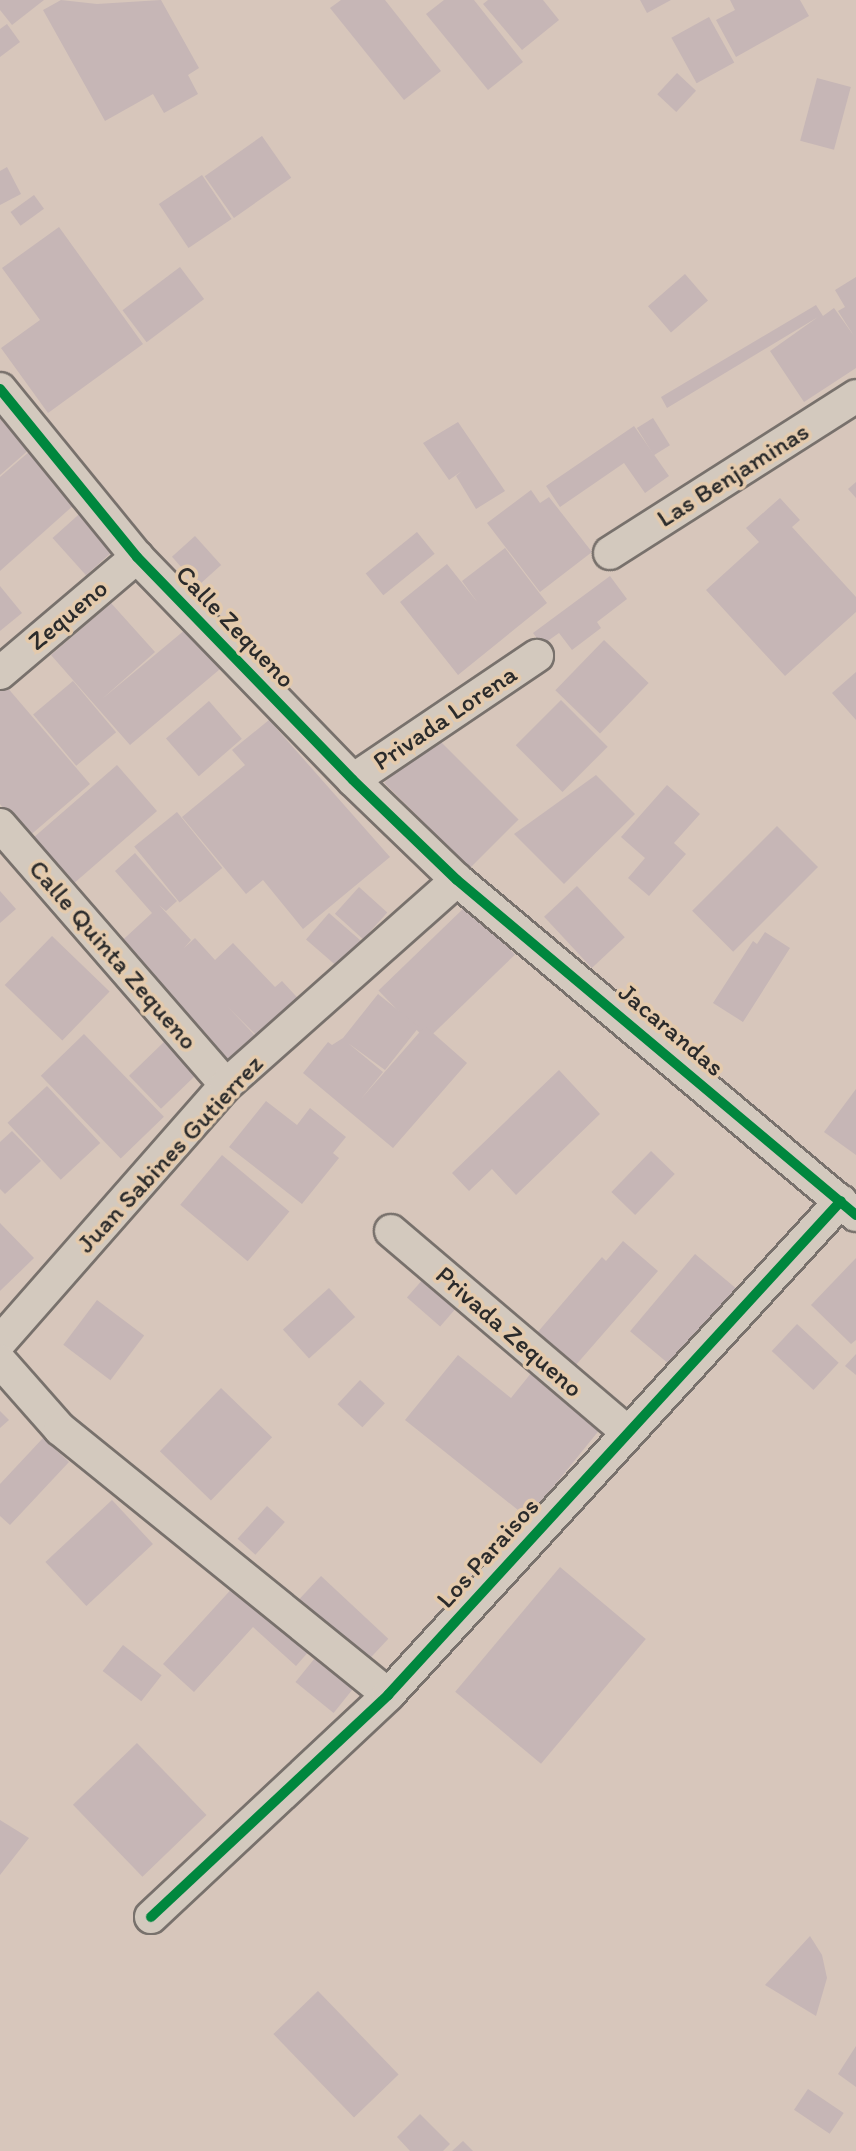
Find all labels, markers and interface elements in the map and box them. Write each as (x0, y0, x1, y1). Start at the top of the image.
street label: Las Benjaminas (650, 415, 816, 535)
street label: Calle Zequeno (169, 559, 301, 695)
street label: Zequeno (22, 573, 114, 657)
street label: Privada Lorena (367, 658, 523, 778)
street label: Calle Quinta Zequeno (22, 854, 204, 1056)
street label: Jacarandas (612, 977, 730, 1083)
street label: Juan Sabines Gutierrez (71, 1049, 269, 1259)
street label: Privada Zequeno (429, 1260, 589, 1404)
street label: Los Paraisos (430, 1491, 546, 1615)

